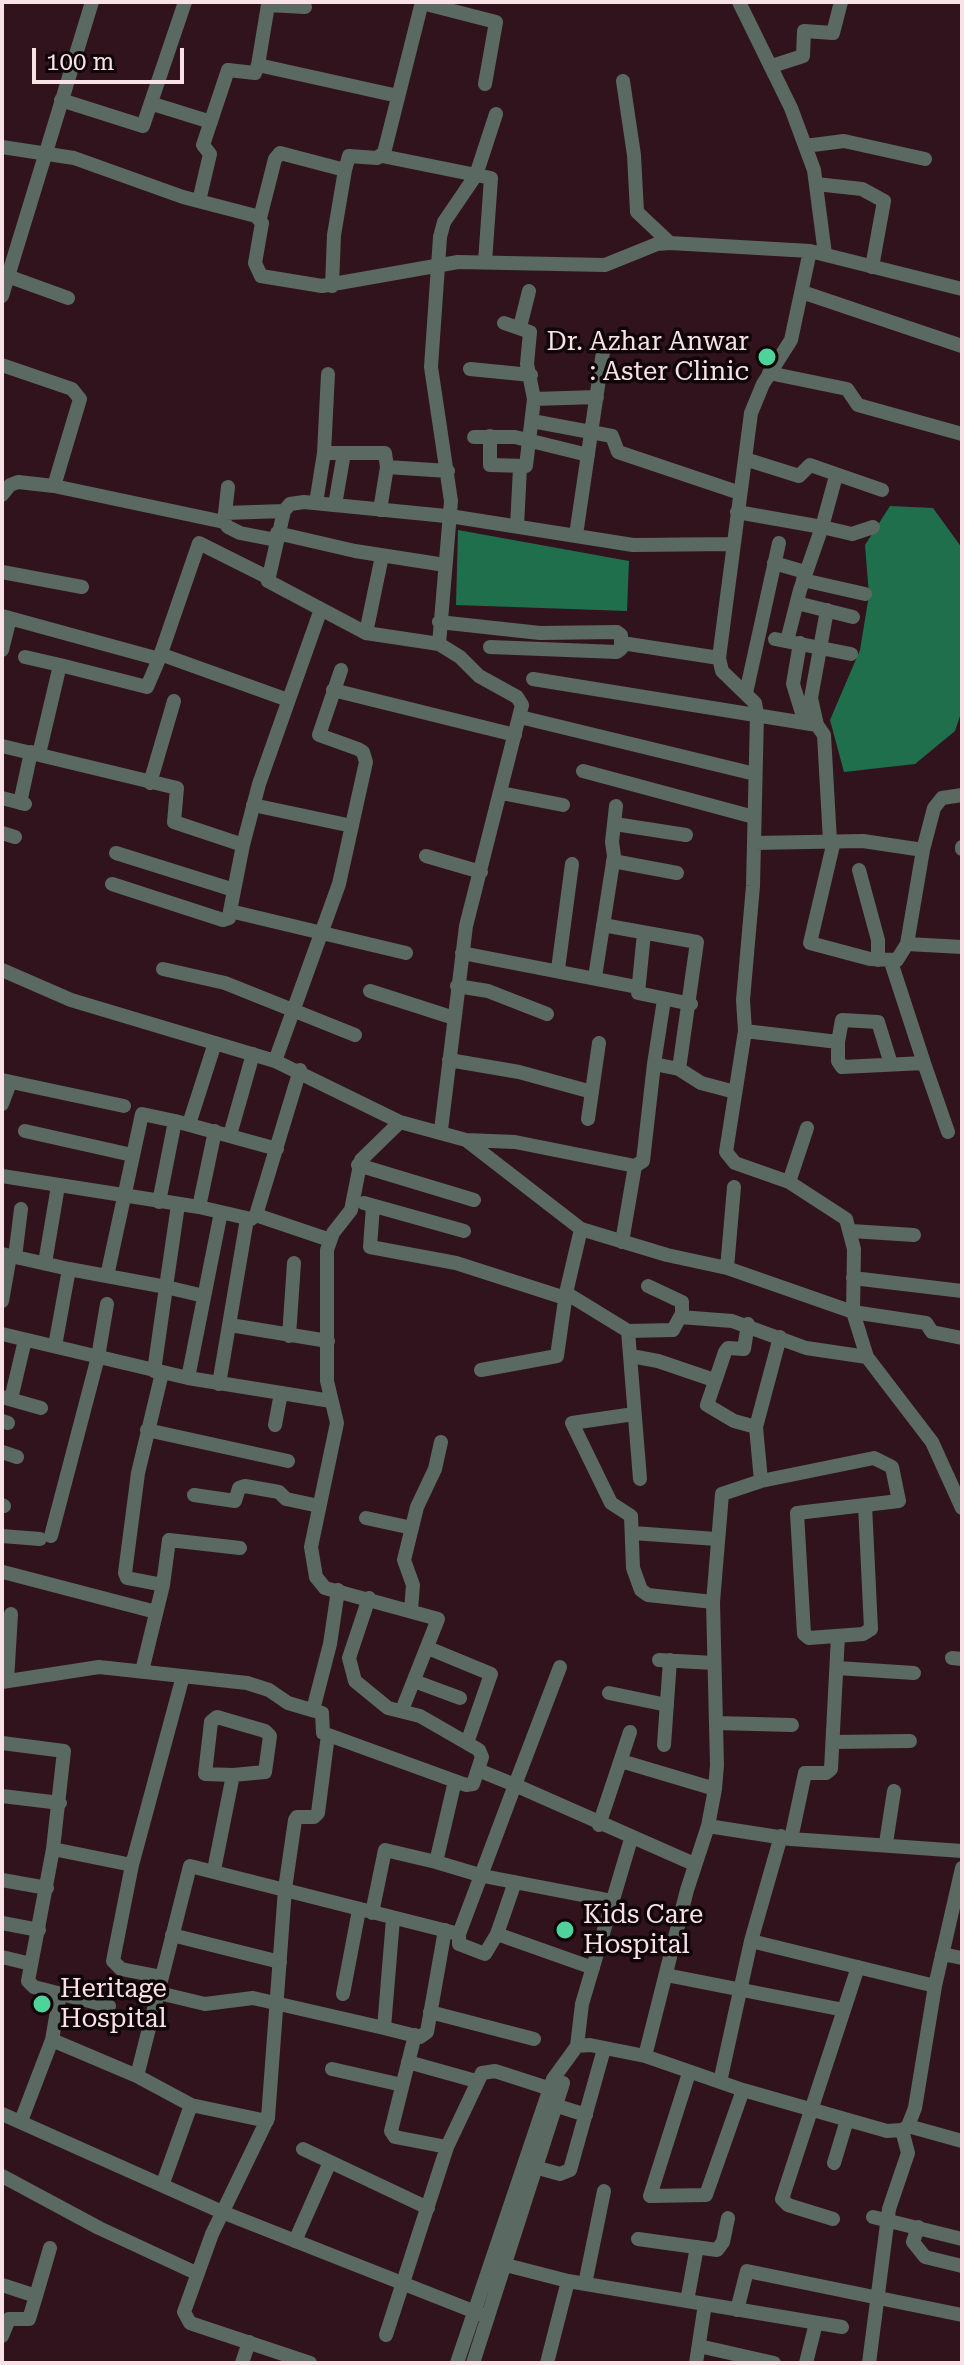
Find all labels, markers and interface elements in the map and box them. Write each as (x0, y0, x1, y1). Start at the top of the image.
scale bar (36, 32, 188, 82)
text: 100 m (46, 48, 114, 76)
place label: Dr. Azhar Anwar : Aster Clinic (547, 326, 749, 388)
marker: Dr. Azhar Anwar : Aster Clinic (756, 346, 778, 368)
place label: Kids Care Hospital (583, 1899, 703, 1960)
marker: Kids Care Hospital (554, 1919, 576, 1941)
place label: Heritage Hospital (60, 1973, 167, 2034)
marker: Heritage Hospital (31, 1993, 53, 2015)

